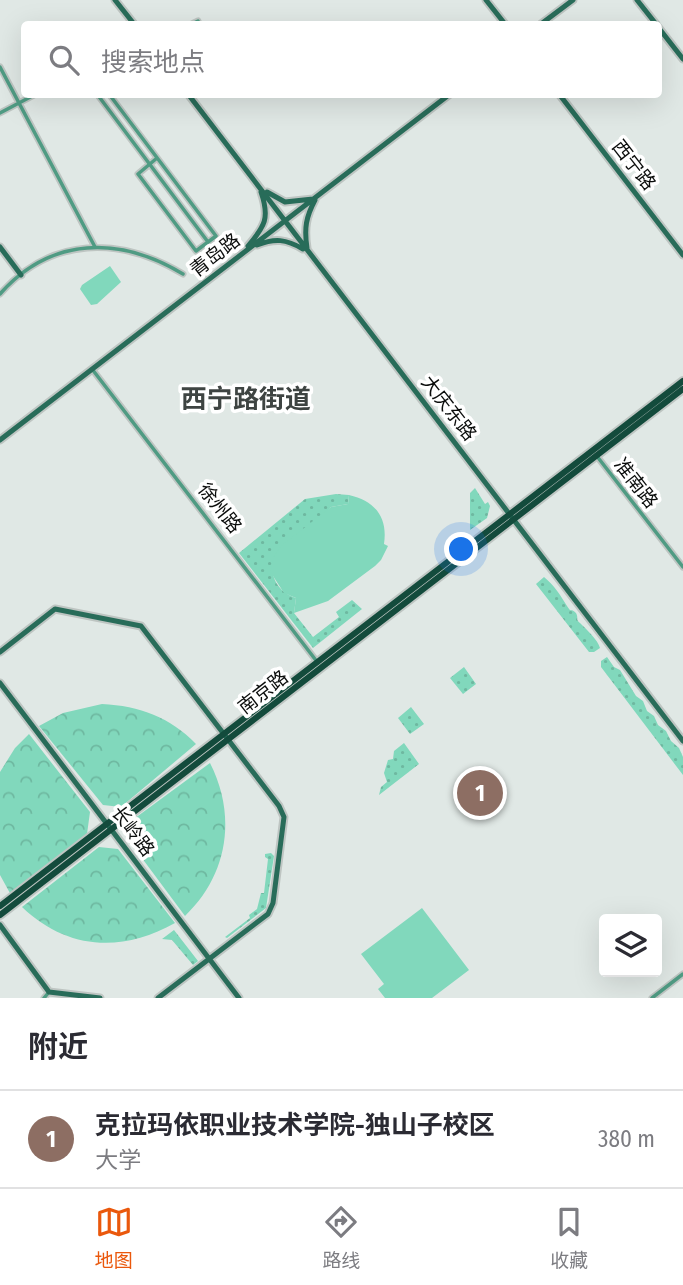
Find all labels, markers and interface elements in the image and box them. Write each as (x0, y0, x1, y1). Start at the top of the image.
search box (21, 21, 662, 98)
icon: search (45, 41, 83, 79)
text: 搜索地点 (101, 47, 205, 78)
street label: 西宁路 (607, 135, 661, 195)
street label: 青岛路 (185, 228, 245, 282)
street label: 大庆东路 (417, 371, 481, 445)
district label: 西宁路街道 (181, 384, 311, 415)
street label: 准南路 (609, 453, 663, 513)
street label: 徐州路 (193, 478, 247, 538)
your location (444, 532, 478, 566)
street label: 南京路 (233, 665, 293, 719)
pin: 1 (457, 767, 503, 819)
street label: 长岭路 (107, 801, 159, 861)
map controls (599, 914, 662, 977)
button: layers (599, 914, 662, 977)
text: 附近 (28, 1029, 88, 1065)
text: 克拉玛依职业技术学院-独山子校区 (95, 1110, 495, 1141)
text: 1 (46, 1125, 56, 1153)
text: 380 m (598, 1125, 655, 1153)
text: 大学 (95, 1146, 141, 1174)
tab: 地图 (95, 1203, 133, 1272)
tab: 路线 (322, 1203, 360, 1272)
tab: 收藏 (550, 1203, 588, 1272)

